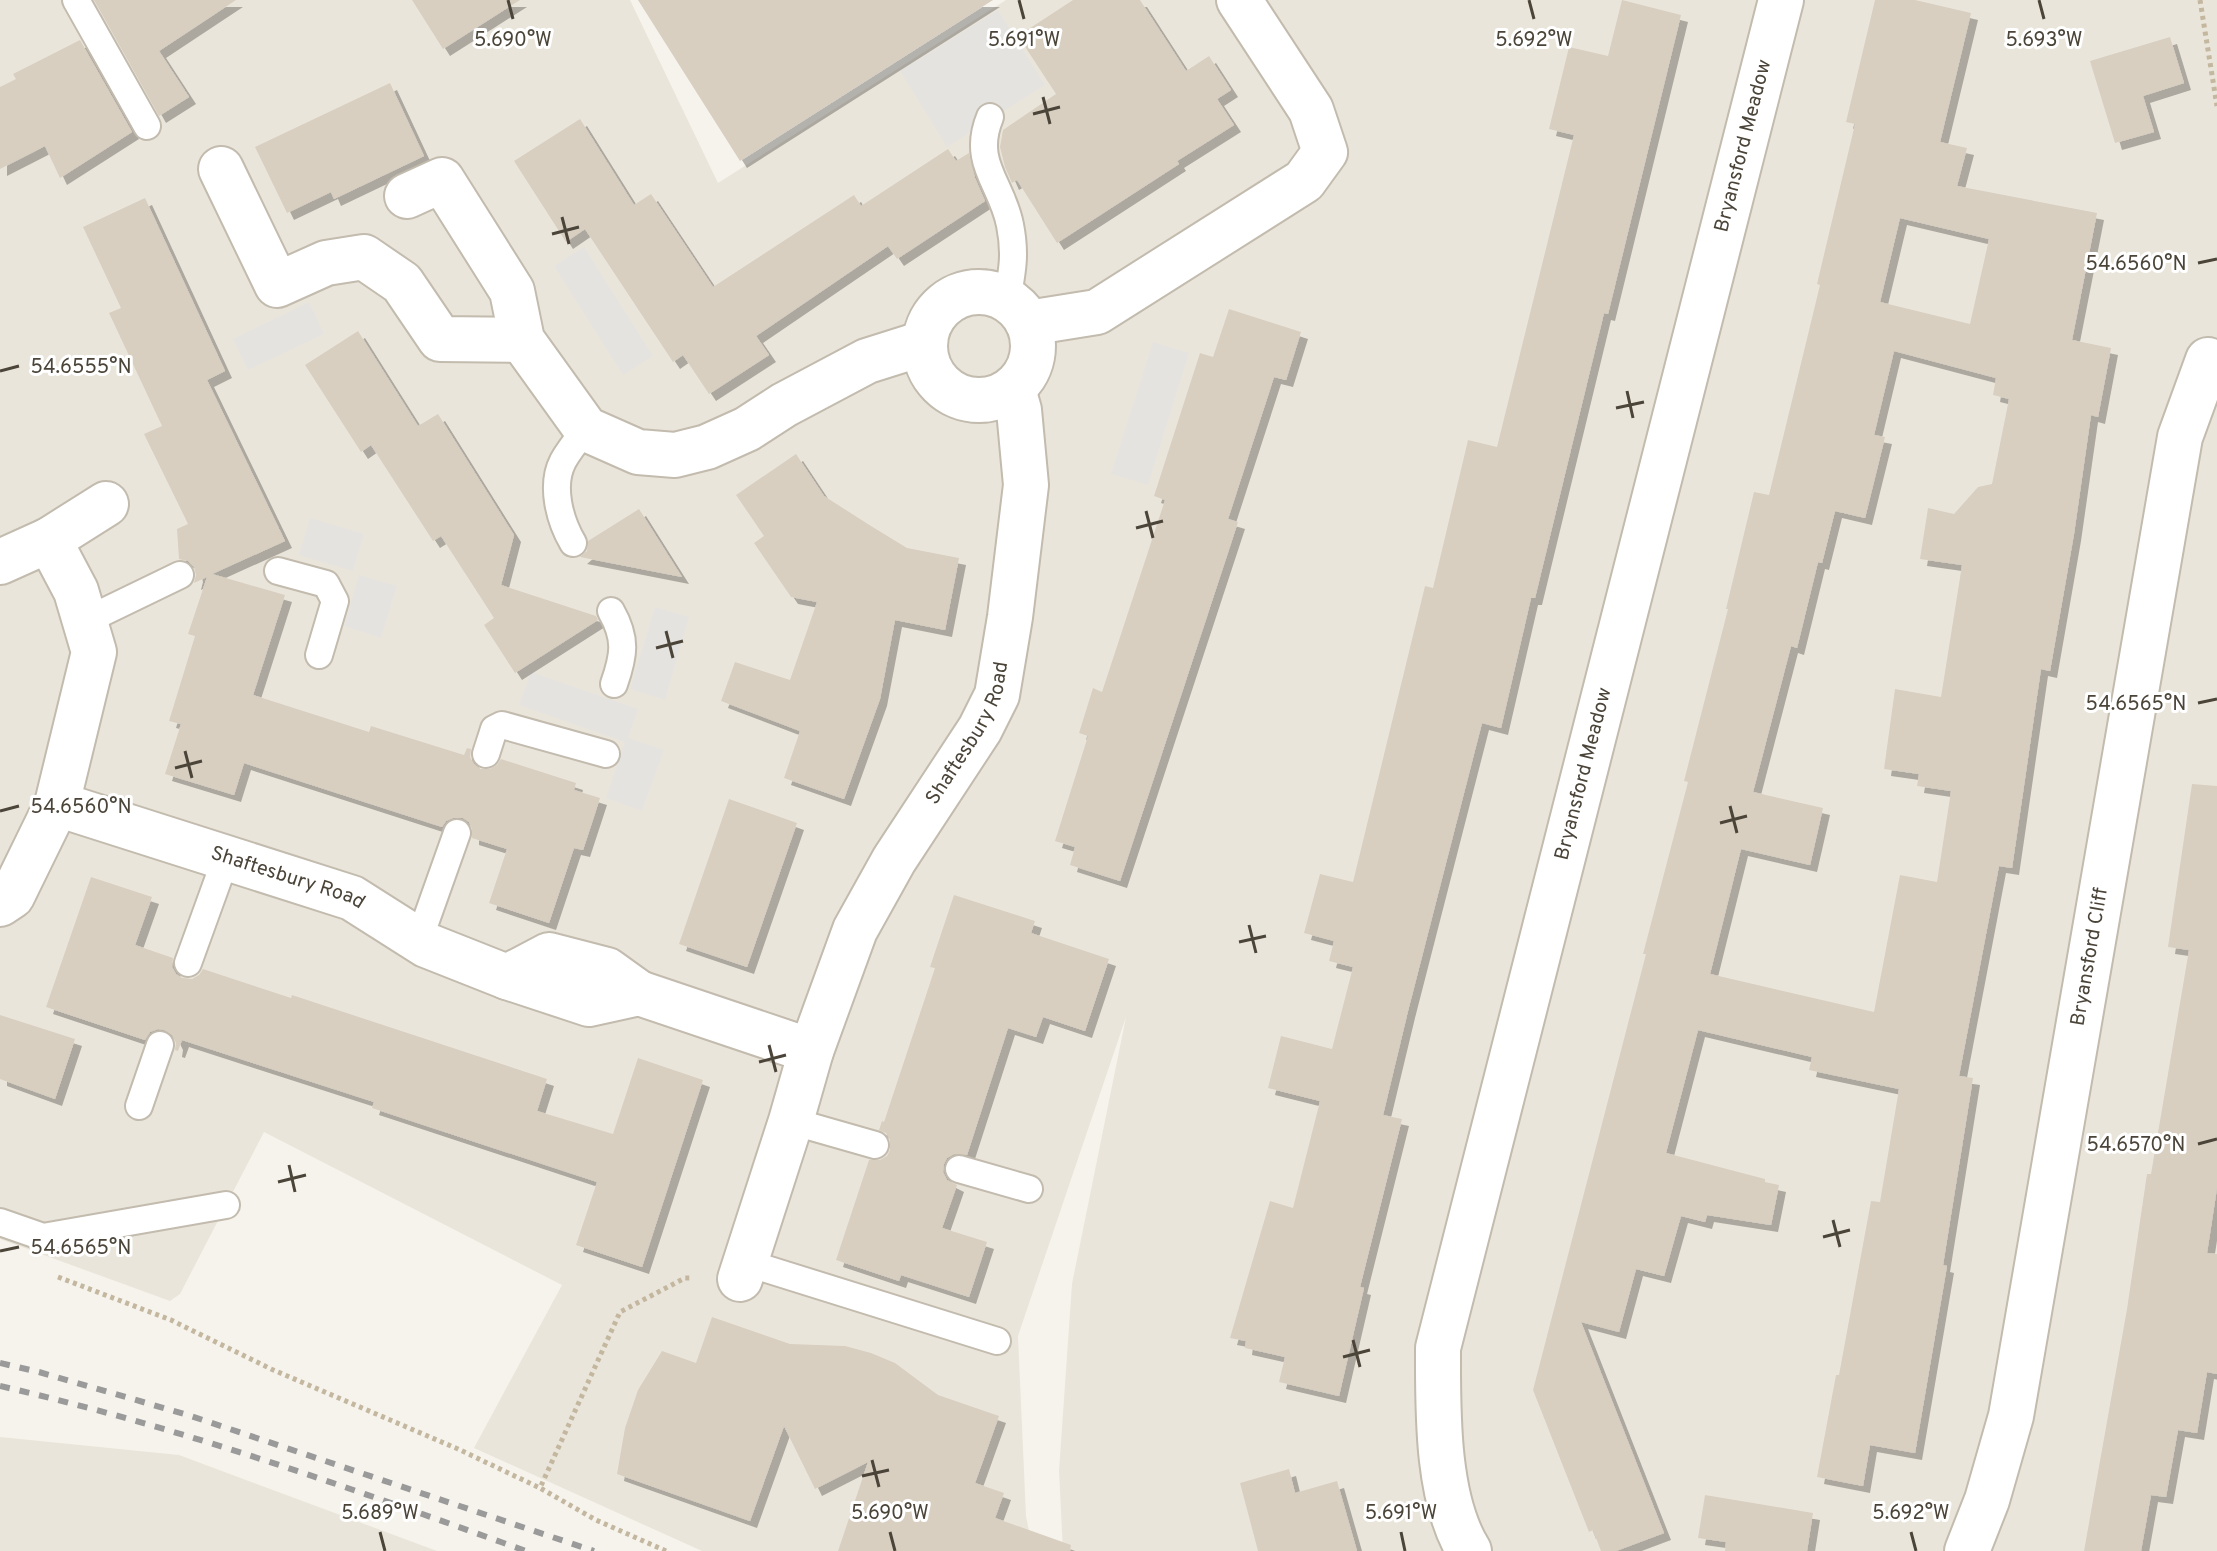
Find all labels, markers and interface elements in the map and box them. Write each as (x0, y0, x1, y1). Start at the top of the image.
text: 5.690°W (474, 28, 552, 54)
text: 5.691°W (988, 28, 1060, 54)
text: 5.692°W (1495, 28, 1573, 54)
text: 5.693°W (2005, 28, 2083, 54)
street label: Bryansford Meadow (1709, 57, 1778, 235)
text: 54.6560°N (2085, 252, 2187, 278)
text: 54.6555°N (30, 355, 132, 381)
street label: Shaftesbury Road (921, 660, 1015, 810)
street label: Bryansford Meadow (1550, 685, 1618, 863)
text: 54.6565°N (2086, 692, 2186, 718)
text: 54.6560°N (30, 795, 132, 821)
street label: Shaftesbury Road (207, 841, 370, 916)
street label: Bryansford Cliff (2066, 885, 2115, 1028)
text: 54.6570°N (2087, 1133, 2185, 1159)
text: 54.6565°N (31, 1236, 131, 1262)
text: 5.689°W (341, 1501, 419, 1527)
text: 5.690°W (851, 1501, 929, 1527)
text: 5.691°W (1365, 1501, 1437, 1527)
text: 5.692°W (1872, 1501, 1950, 1527)

